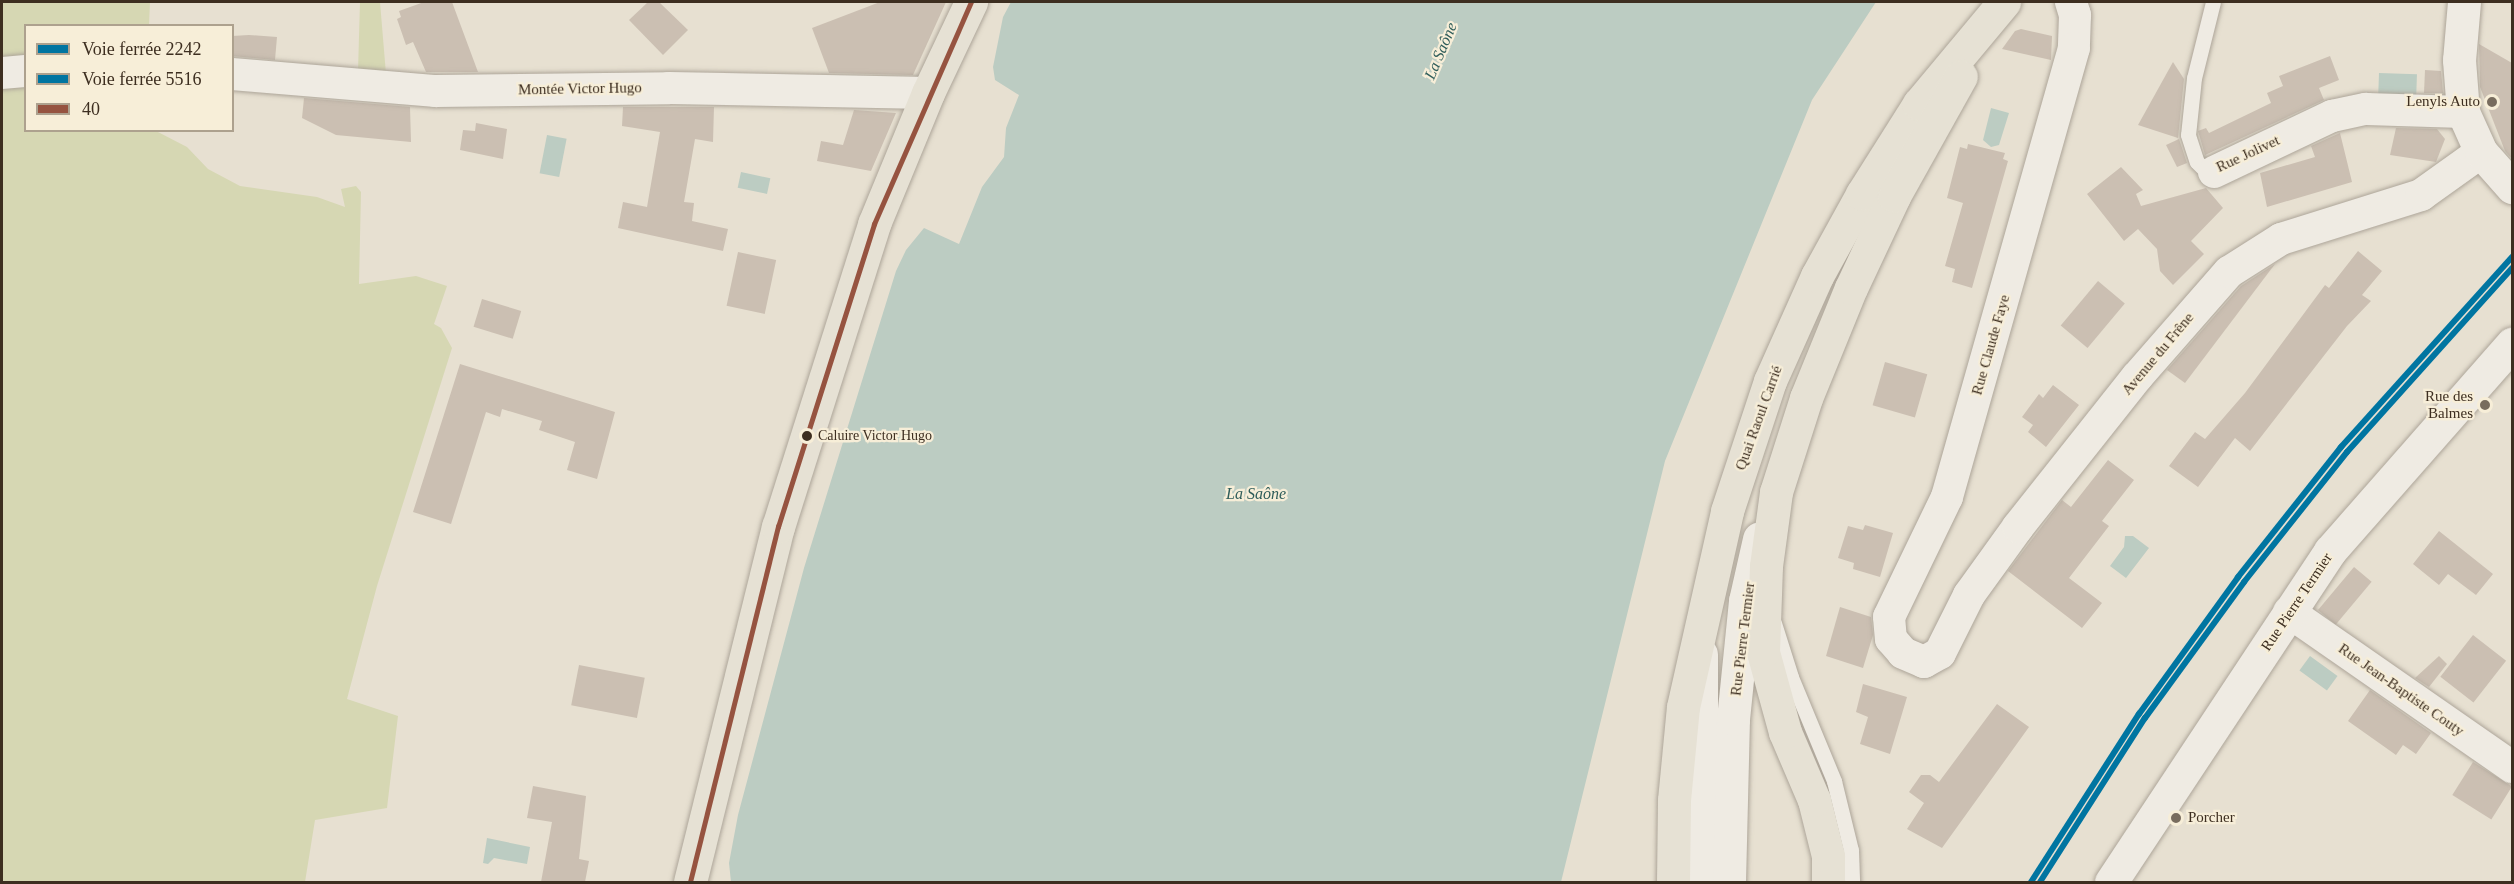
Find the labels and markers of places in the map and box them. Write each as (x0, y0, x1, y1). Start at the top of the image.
place label: Lenyls Auto (2405, 93, 2480, 111)
marker: Lenyls Auto (2485, 95, 2499, 109)
place label: Rue des Balmes (2425, 387, 2473, 422)
marker: Rue des Balmes (2478, 398, 2492, 412)
place label: Caluire Victor Hugo (818, 428, 932, 444)
marker: Caluire Victor Hugo (801, 430, 813, 442)
place label: Porcher (2188, 809, 2235, 827)
marker: Porcher (2169, 811, 2183, 825)

